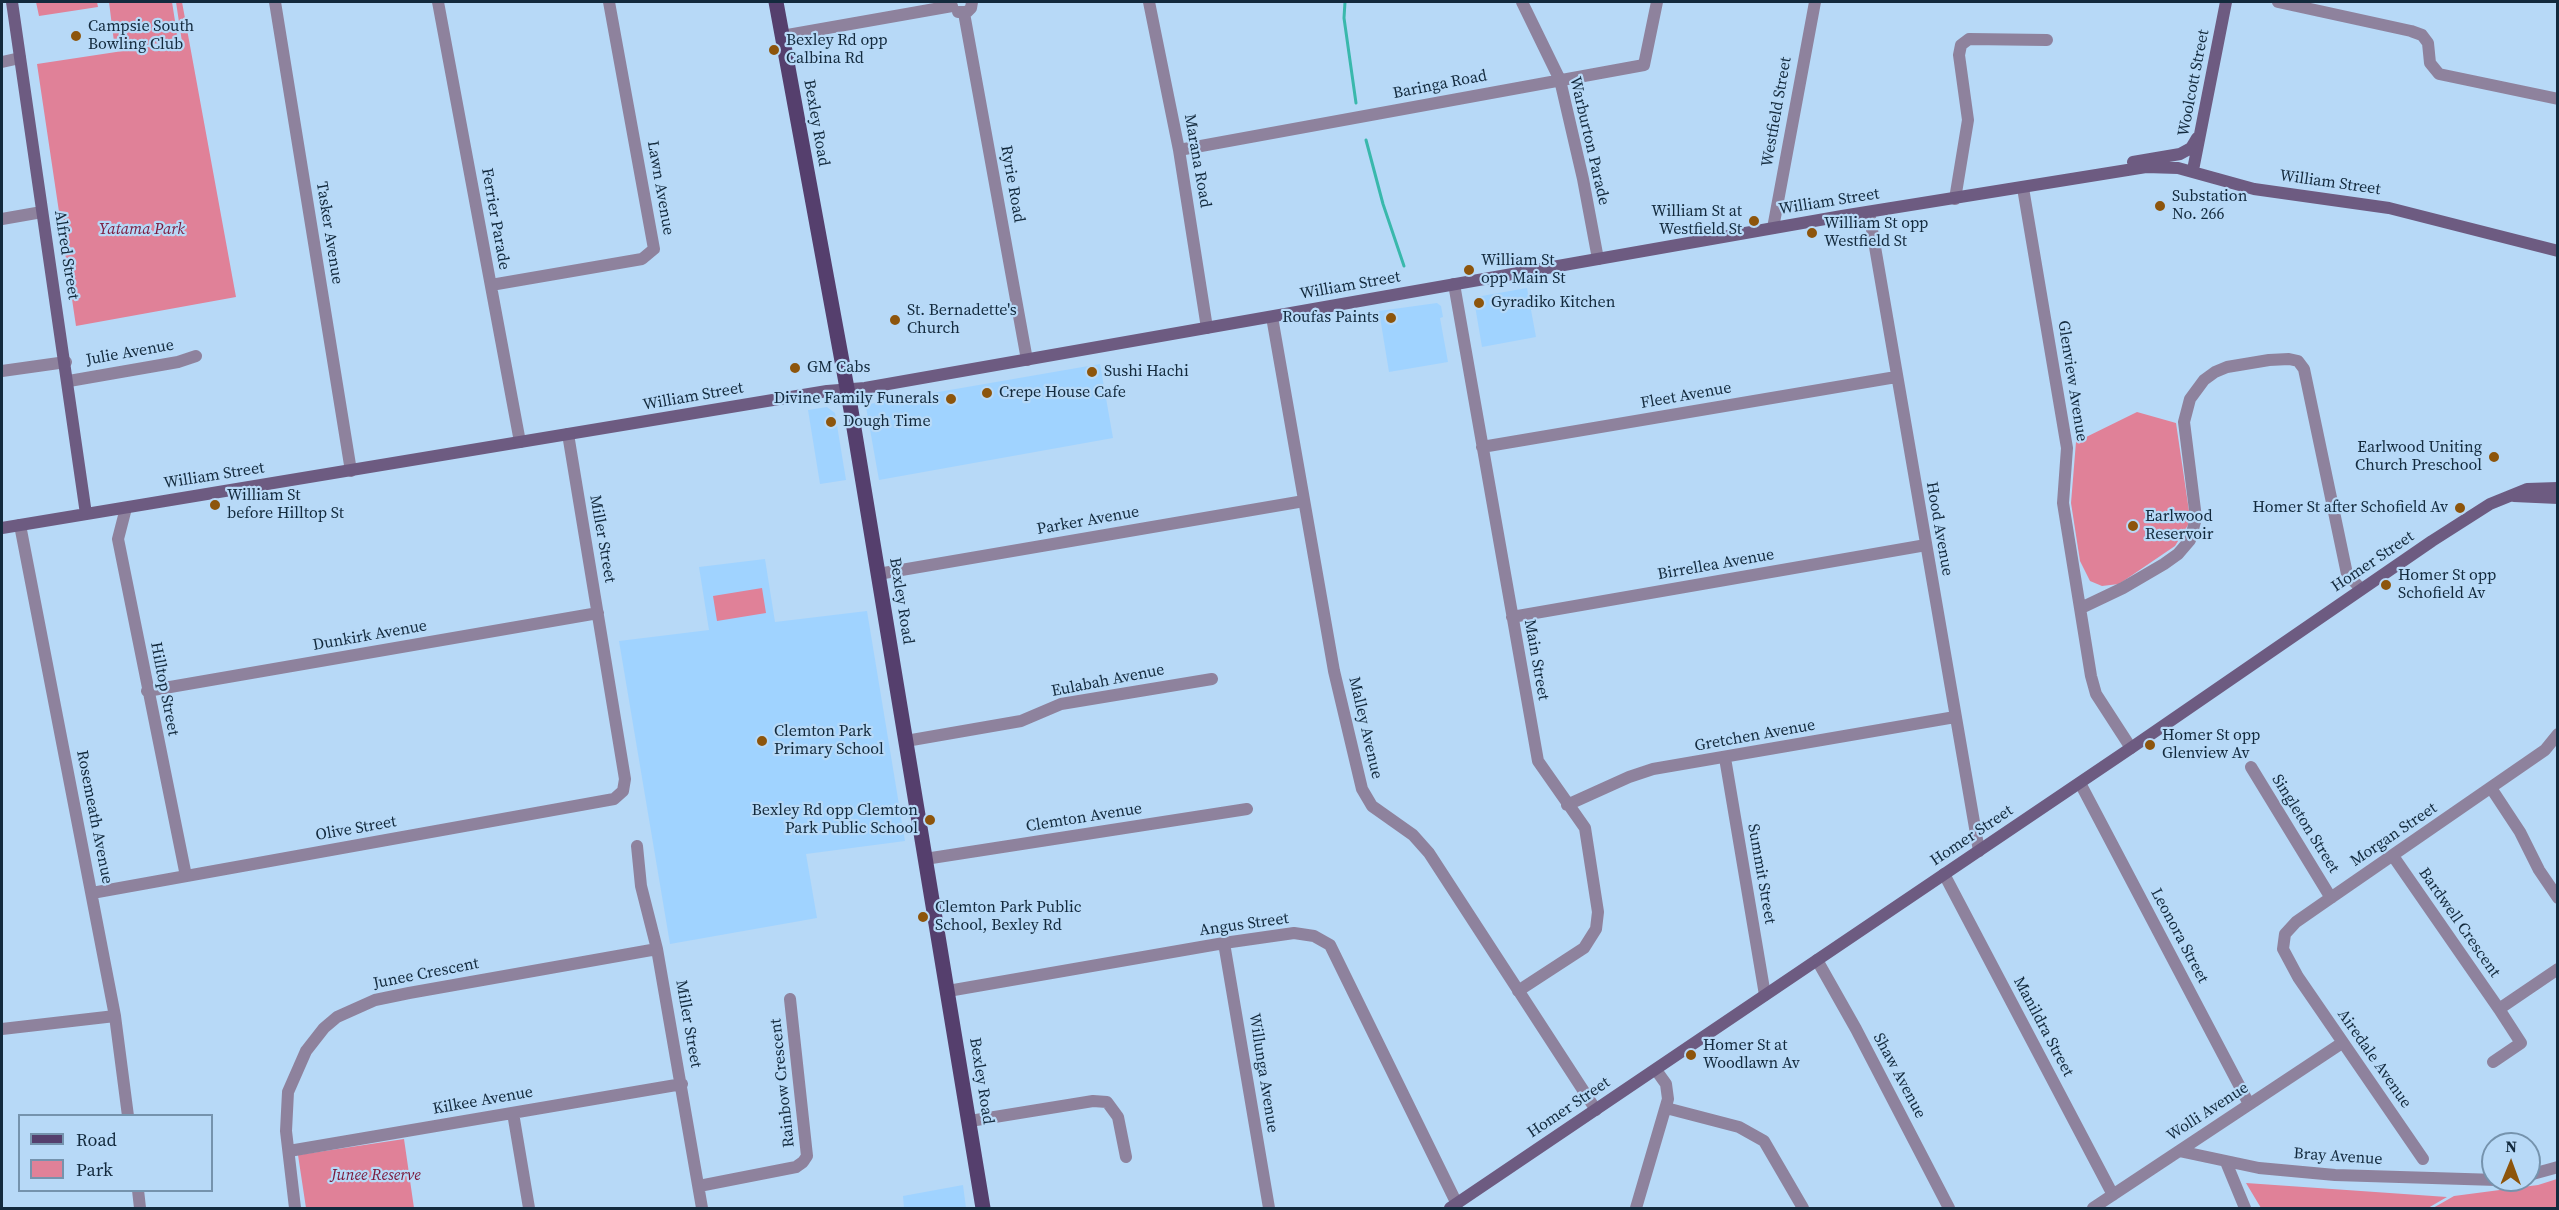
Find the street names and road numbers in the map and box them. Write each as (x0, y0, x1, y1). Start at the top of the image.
street label: Woolcott Street (2174, 28, 2214, 138)
street label: Westfield Street (1758, 56, 1796, 168)
street label: Baringa Road (1391, 66, 1489, 104)
street label: Warburton Parade (1565, 75, 1613, 207)
street label: Bexley Road (799, 78, 833, 168)
street label: Marana Road (1179, 113, 1215, 209)
street label: Lawn Avenue (642, 139, 678, 237)
street label: Ryrie Road (996, 144, 1028, 224)
street label: William Street (2278, 166, 2382, 200)
street label: Ferrier Parade (477, 167, 513, 271)
street label: Tasker Avenue (311, 180, 347, 286)
street label: William Street (1777, 185, 1881, 219)
street label: Alfred Street (49, 209, 83, 301)
street label: William Street (1298, 268, 1402, 304)
street label: Glenview Avenue (2053, 319, 2091, 443)
street label: Julie Avenue (85, 336, 175, 370)
street label: William Street (641, 379, 745, 415)
street label: Fleet Avenue (1639, 379, 1733, 413)
street label: William Street (162, 459, 266, 493)
street label: Hood Avenue (1921, 480, 1957, 578)
street label: Miller Street (585, 494, 619, 584)
street label: Parker Avenue (1035, 503, 1141, 539)
street label: Homer Street (2328, 527, 2418, 597)
street label: Birrellea Avenue (1656, 545, 1776, 585)
street label: Bexley Road (885, 556, 917, 646)
street label: Dunkirk Avenue (311, 617, 429, 655)
street label: Main Street (1519, 618, 1553, 702)
street label: Hilltop Street (145, 640, 183, 738)
street label: Eulabah Avenue (1050, 661, 1166, 701)
street label: Malley Avenue (1344, 675, 1386, 781)
street label: Gretchen Avenue (1693, 716, 1817, 756)
street label: Rosemeath Avenue (72, 749, 116, 885)
street label: Singleton Street (2267, 771, 2343, 877)
street label: Clemton Avenue (1025, 799, 1143, 837)
street label: Morgan Street (2347, 799, 2441, 871)
street label: Homer Street (1927, 801, 2017, 871)
street label: Olive Street (314, 812, 398, 846)
street label: Summit Street (1743, 822, 1779, 926)
street label: Bardwell Crescent (2414, 864, 2504, 982)
street label: Leonora Street (2146, 885, 2212, 987)
street label: Angus Street (1198, 909, 1290, 941)
street label: Junee Crescent (372, 954, 480, 994)
street label: Manildra Street (2009, 974, 2077, 1080)
street label: Miller Street (671, 979, 705, 1069)
street label: Airedale Avenue (2333, 1006, 2415, 1112)
street label: Willunga Avenue (1244, 1012, 1282, 1134)
street label: Rainbow Crescent (767, 1018, 799, 1148)
street label: Shaw Avenue (1868, 1030, 1930, 1122)
street label: Bexley Road (965, 1036, 997, 1126)
street label: Homer Street (1524, 1073, 1614, 1143)
street label: Wolli Avenue (2164, 1079, 2252, 1145)
street label: Kilkee Avenue (431, 1083, 535, 1119)
street label: Bray Avenue (2293, 1144, 2383, 1170)

